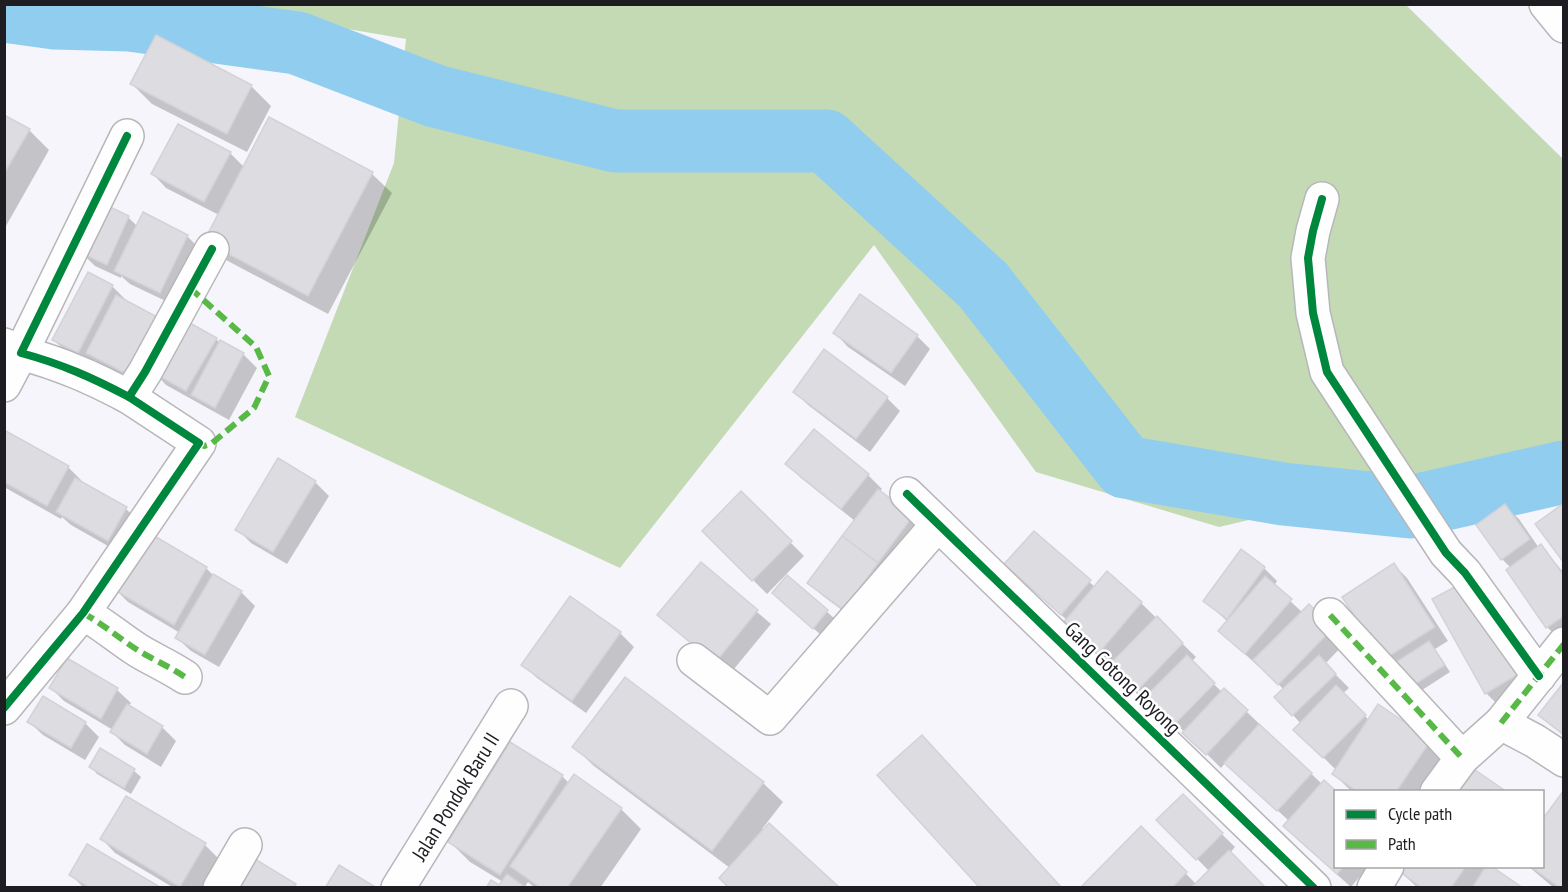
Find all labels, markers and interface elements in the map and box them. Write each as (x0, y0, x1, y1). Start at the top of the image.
street label: Gang Gotong Royong (1059, 616, 1187, 740)
street label: Jalan Pondok Baru II (405, 727, 505, 866)
legend (1334, 790, 1544, 868)
text: Cycle path (1388, 802, 1452, 825)
text: Path (1388, 832, 1416, 855)

